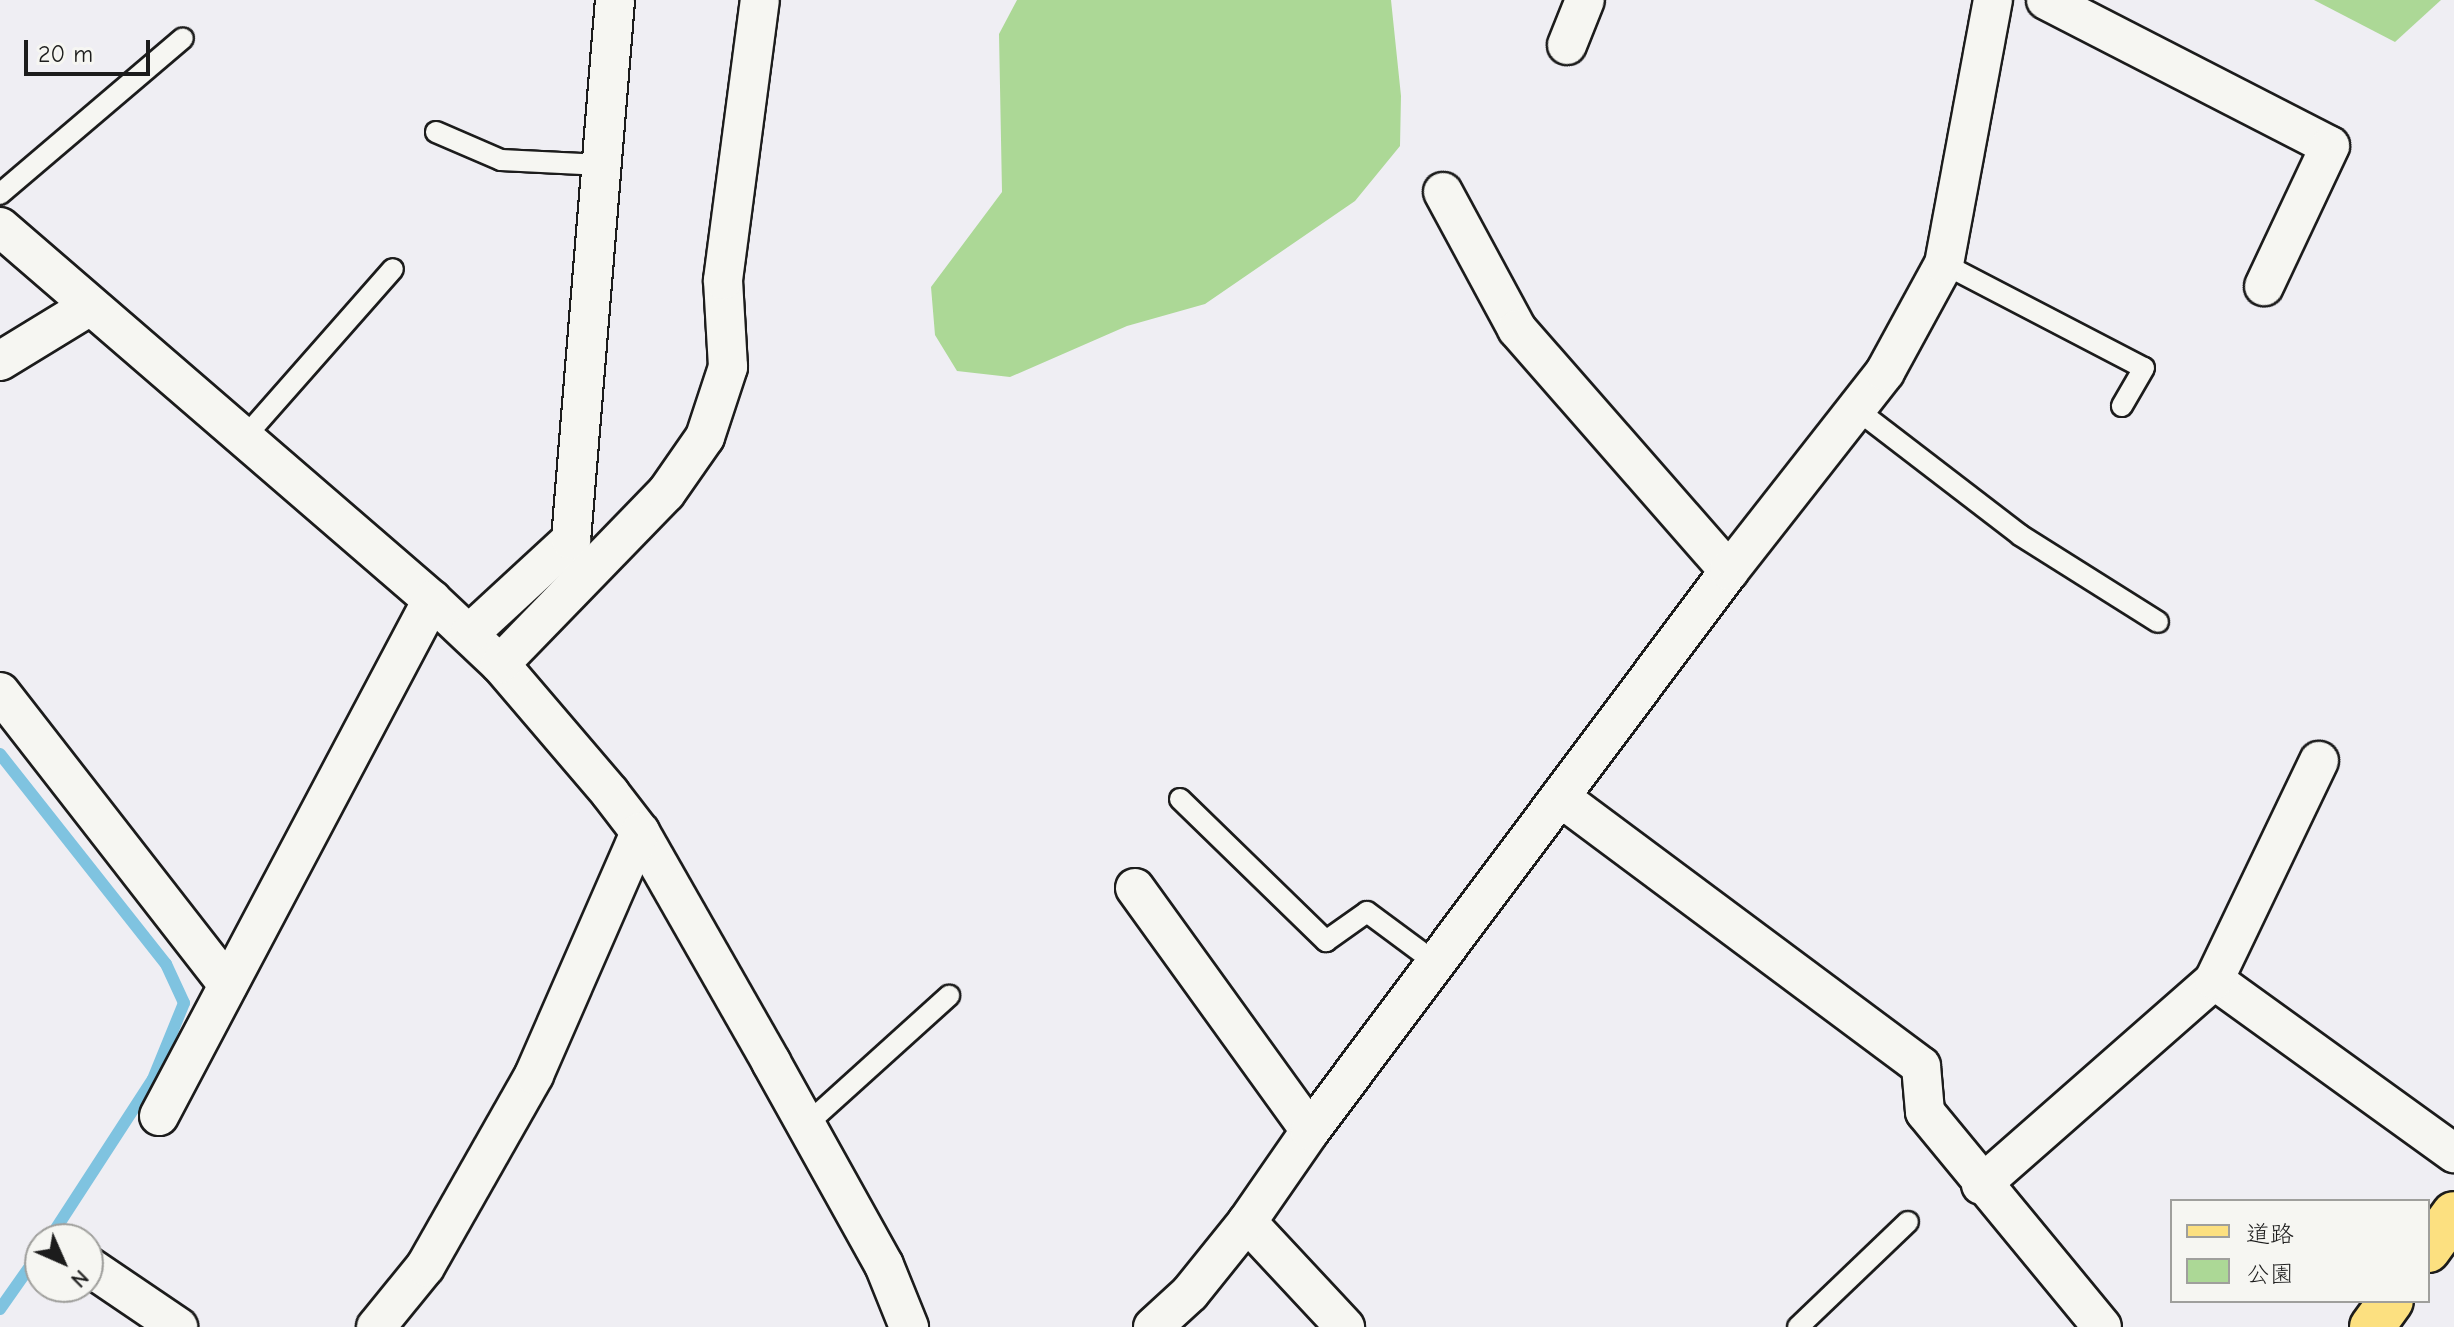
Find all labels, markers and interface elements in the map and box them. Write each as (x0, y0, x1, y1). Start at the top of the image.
scale bar (28, 24, 154, 74)
text: 20 m (38, 40, 93, 68)
legend (2170, 1199, 2430, 1303)
text: 道路 (2246, 1220, 2294, 1248)
north arrow (24, 1223, 104, 1303)
text: 公園 (2246, 1260, 2294, 1288)
text: N (65, 1264, 94, 1293)

